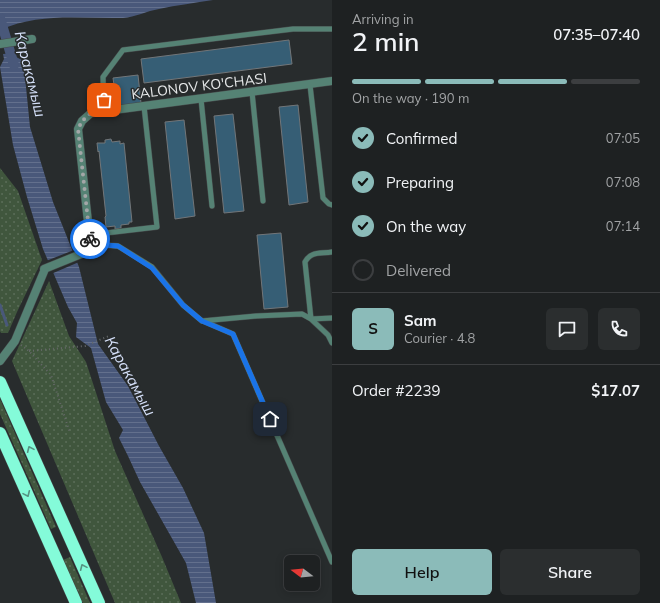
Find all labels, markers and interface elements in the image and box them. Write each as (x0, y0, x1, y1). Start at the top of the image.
text: Arriving in (352, 11, 414, 27)
text: 2 min (352, 25, 420, 58)
text: 07:35–07:40 (553, 25, 640, 44)
water label: Каракамыш (11, 29, 50, 119)
street label: KALONOV KO'CHASI (130, 69, 268, 103)
pin (87, 83, 121, 117)
icon: bag (93, 89, 115, 111)
text: On the way · 190 m (352, 90, 469, 106)
icon: check (352, 127, 374, 149)
text: Confirmed (386, 129, 457, 148)
text: 07:05 (606, 130, 640, 146)
icon: check (352, 171, 374, 193)
text: Preparing (386, 173, 454, 192)
text: 07:08 (606, 174, 640, 190)
icon: check (352, 215, 374, 237)
text: On the way (386, 217, 466, 236)
text: 07:14 (606, 218, 640, 234)
courier (70, 219, 110, 259)
icon: bike (79, 228, 101, 250)
text: Delivered (386, 261, 451, 280)
button: chat (546, 308, 588, 350)
button: phone (598, 308, 640, 350)
text: Sam (404, 311, 436, 330)
text: S (368, 319, 378, 338)
text: Courier · 4.8 (404, 330, 475, 346)
water label: Каракамыш (101, 333, 160, 419)
text: Order #2239 (352, 381, 440, 400)
text: $17.07 (591, 381, 640, 400)
pin (253, 402, 287, 436)
icon: home (259, 408, 281, 430)
one-way arrow (27, 445, 35, 453)
one-way arrow (22, 490, 30, 497)
button: Help (352, 549, 492, 595)
button: Share (500, 549, 640, 595)
north arrow (284, 555, 320, 591)
map controls (284, 555, 320, 591)
one-way arrow (80, 564, 88, 571)

